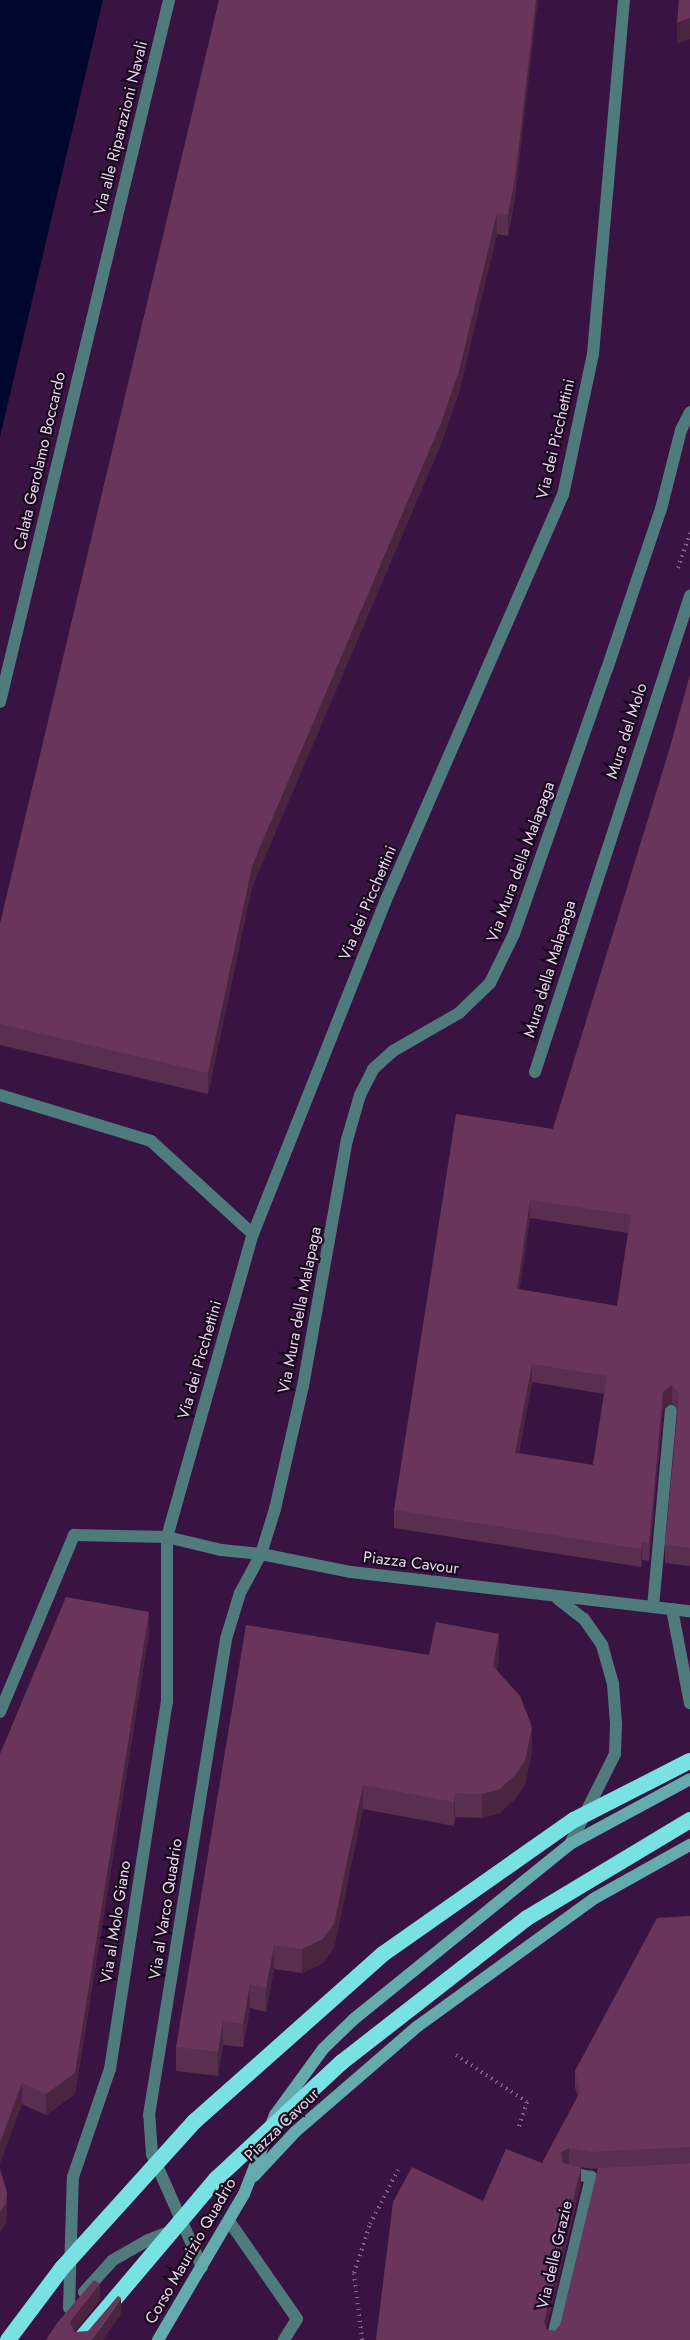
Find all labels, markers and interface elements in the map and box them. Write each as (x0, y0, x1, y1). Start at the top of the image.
street label: Via alle Riparazioni Navali (90, 39, 152, 217)
street label: Calata Gerolamo Boccardo (10, 370, 70, 552)
street label: Via dei Picchettini (533, 377, 579, 501)
street label: Mura del Molo (603, 681, 651, 781)
street label: Via Mura della Malapaga (483, 779, 559, 945)
street label: Via dei Picchettini (335, 843, 401, 963)
street label: Mura della Malapaga (520, 898, 580, 1040)
street label: Via Mura della Malapaga (274, 1225, 326, 1395)
street label: Via dei Picchettini (174, 1298, 226, 1422)
street label: Piazza Cavour (362, 1548, 460, 1578)
street label: Via al Varco Quadrio (145, 1837, 187, 1981)
street label: Via al Molo Giano (97, 1859, 135, 1985)
street label: Piazza Cavour (241, 2085, 323, 2165)
street label: Corso Maurizio Quadrio (141, 2175, 241, 2327)
street label: Via delle Grazie (533, 2199, 577, 2311)

